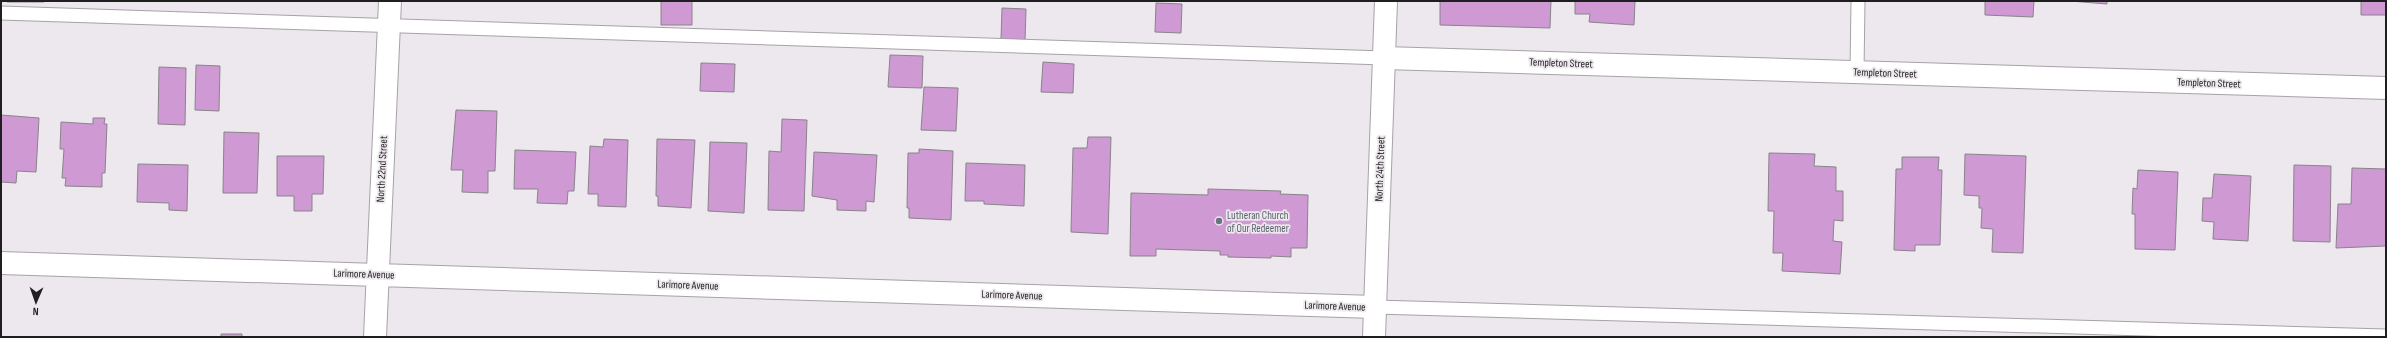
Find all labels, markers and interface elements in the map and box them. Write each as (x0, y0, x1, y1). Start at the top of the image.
street label: Templeton Street (1529, 55, 1594, 71)
street label: Templeton Street (1853, 65, 1918, 81)
street label: Templeton Street (2177, 75, 2242, 91)
street label: North 22nd Street (374, 135, 390, 203)
street label: North 24th Street (1372, 135, 1388, 202)
place label: Lutheran Church of Our Redeemer (1227, 209, 1289, 235)
marker: Lutheran Church of Our Redeemer (1214, 216, 1224, 226)
street label: Larimore Avenue (333, 266, 395, 282)
street label: Larimore Avenue (657, 277, 719, 293)
north arrow (16, 282, 56, 322)
street label: Larimore Avenue (981, 287, 1043, 303)
street label: Larimore Avenue (1304, 298, 1366, 314)
text: N (32, 305, 39, 318)

